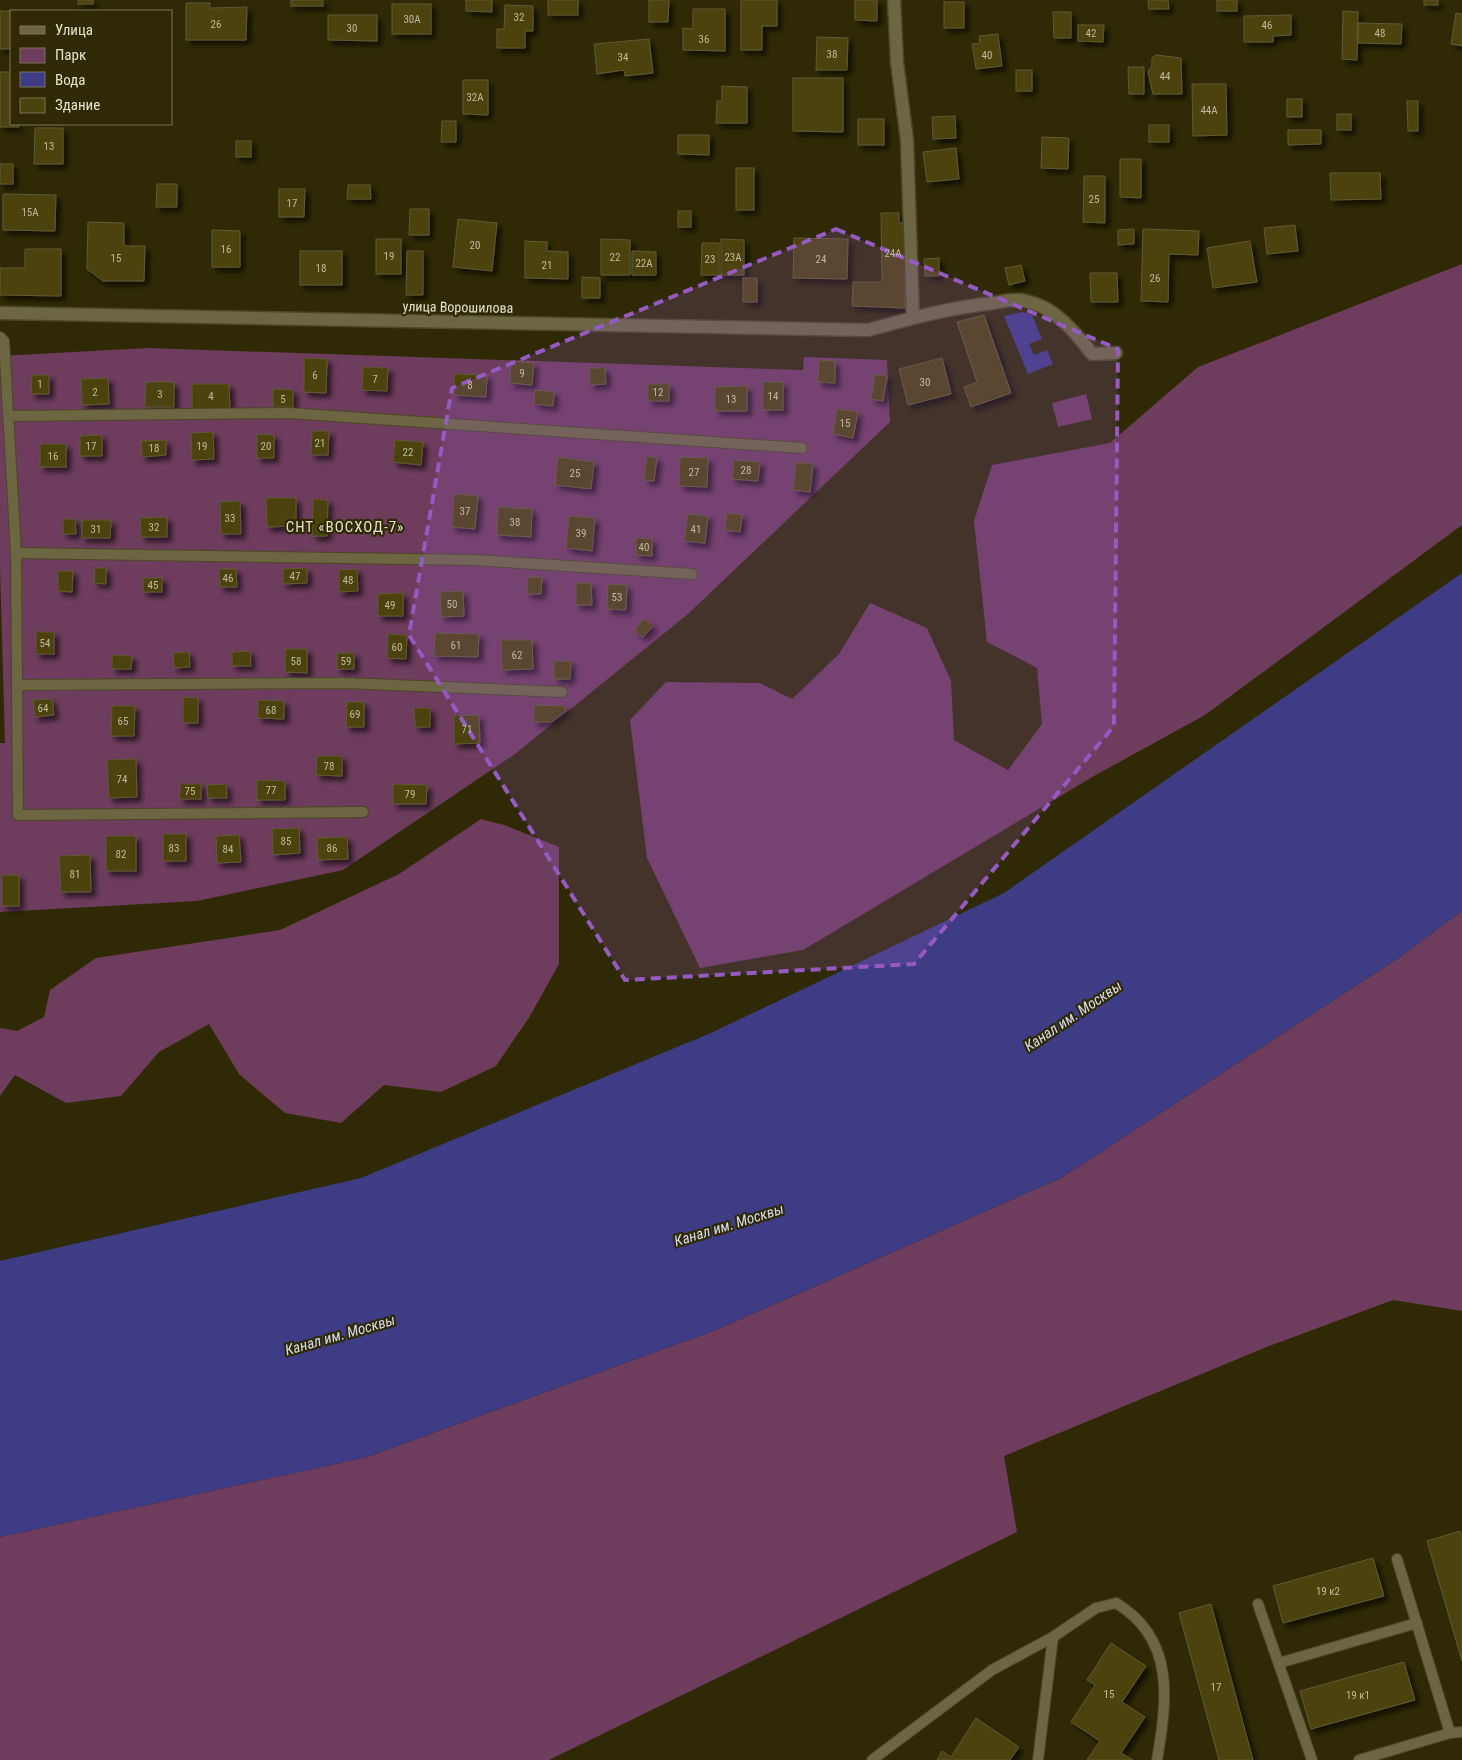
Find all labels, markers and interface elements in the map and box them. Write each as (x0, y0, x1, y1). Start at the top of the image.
legend (10, 10, 172, 125)
house number: 32 (514, 11, 524, 24)
house number: 30А (403, 13, 421, 26)
house number: 26 (211, 18, 221, 31)
house number: 46 (1262, 19, 1272, 32)
text: Улица (55, 21, 93, 39)
house number: 30 (347, 22, 357, 35)
house number: 42 (1086, 27, 1096, 40)
house number: 48 (1375, 27, 1385, 40)
house number: 36 (699, 33, 709, 46)
text: Парк (55, 46, 86, 64)
house number: 38 (827, 48, 837, 61)
house number: 40 (982, 49, 992, 62)
house number: 34 (618, 51, 629, 64)
house number: 44 (1160, 70, 1171, 83)
text: Вода (55, 71, 85, 89)
house number: 32А (466, 91, 484, 104)
text: Здание (55, 96, 100, 114)
house number: 44А (1200, 104, 1218, 117)
house number: 13 (44, 140, 54, 153)
house number: 25 (1089, 193, 1099, 206)
house number: 17 (287, 197, 297, 210)
house number: 15А (21, 206, 39, 219)
house number: 20 (470, 239, 480, 252)
house number: 16 (221, 243, 231, 256)
house number: 24А (884, 247, 902, 260)
house number: 19 (384, 250, 394, 263)
house number: 22 (610, 251, 620, 264)
house number: 23А (724, 251, 742, 264)
house number: 15 (111, 252, 121, 265)
house number: 23 (705, 253, 715, 266)
house number: 24 (816, 253, 827, 266)
house number: 22А (635, 257, 653, 270)
house number: 21 (542, 259, 552, 272)
house number: 18 (316, 262, 326, 275)
house number: 26 (1150, 272, 1160, 285)
street label: улица Ворошилова (403, 298, 513, 316)
house number: 9 (519, 367, 525, 380)
house number: 6 (312, 369, 318, 382)
house number: 7 (372, 373, 378, 386)
house number: 30 (920, 376, 930, 389)
house number: 1 (37, 378, 43, 391)
house number: 8 (467, 379, 473, 392)
house number: 2 (92, 386, 98, 399)
house number: 12 (653, 386, 663, 399)
house number: 3 (157, 388, 163, 401)
house number: 4 (208, 390, 214, 403)
house number: 14 (768, 390, 779, 403)
house number: 5 (280, 393, 286, 406)
house number: 13 (726, 393, 736, 406)
house number: 15 (840, 417, 850, 430)
house number: 21 (315, 437, 325, 450)
house number: 17 (86, 440, 96, 453)
house number: 19 (197, 440, 207, 453)
house number: 20 (261, 440, 271, 453)
house number: 18 (149, 442, 159, 455)
house number: 22 (403, 446, 413, 459)
house number: 16 (48, 450, 58, 463)
house number: 28 (741, 464, 751, 477)
house number: 27 (689, 466, 699, 479)
house number: 25 (570, 467, 580, 480)
house number: 37 (460, 505, 470, 518)
house number: 33 (225, 512, 235, 525)
house number: 38 (510, 516, 520, 529)
district label: СНТ «ВОСХОД-7» (286, 518, 404, 536)
house number: 32 (149, 521, 159, 534)
house number: 31 (91, 523, 101, 536)
house number: 41 (691, 523, 701, 536)
house number: 39 (576, 527, 586, 540)
house number: 40 (639, 541, 649, 554)
house number: 47 (290, 570, 300, 583)
house number: 46 (223, 572, 233, 585)
house number: 48 (343, 574, 353, 587)
house number: 45 (148, 579, 158, 592)
house number: 53 (612, 591, 622, 604)
house number: 50 (447, 598, 457, 611)
house number: 49 (385, 599, 395, 612)
house number: 54 (40, 637, 51, 650)
house number: 61 (451, 639, 461, 652)
house number: 60 (392, 641, 402, 654)
house number: 62 (512, 649, 522, 662)
house number: 58 (291, 655, 301, 668)
house number: 59 (341, 655, 351, 668)
house number: 64 (38, 702, 49, 715)
house number: 68 (266, 704, 276, 717)
house number: 69 (350, 708, 360, 721)
house number: 65 (118, 715, 128, 728)
house number: 71 (462, 723, 472, 736)
house number: 78 (324, 760, 334, 773)
house number: 74 (117, 773, 128, 786)
house number: 77 (266, 784, 276, 797)
house number: 75 (185, 785, 195, 798)
house number: 79 (405, 788, 415, 801)
house number: 85 (281, 835, 291, 848)
house number: 83 (169, 842, 179, 855)
house number: 86 (327, 842, 337, 855)
house number: 84 (223, 843, 234, 856)
house number: 82 (116, 848, 126, 861)
house number: 81 (70, 868, 80, 881)
water label: Канал им. Москвы (1021, 977, 1125, 1055)
water label: Канал им. Москвы (672, 1200, 786, 1250)
water label: Канал им. Москвы (283, 1311, 397, 1359)
house number: 19 к2 (1316, 1585, 1340, 1598)
house number: 17 (1211, 1681, 1221, 1694)
house number: 15 (1104, 1688, 1114, 1701)
house number: 19 к1 (1346, 1689, 1370, 1702)

